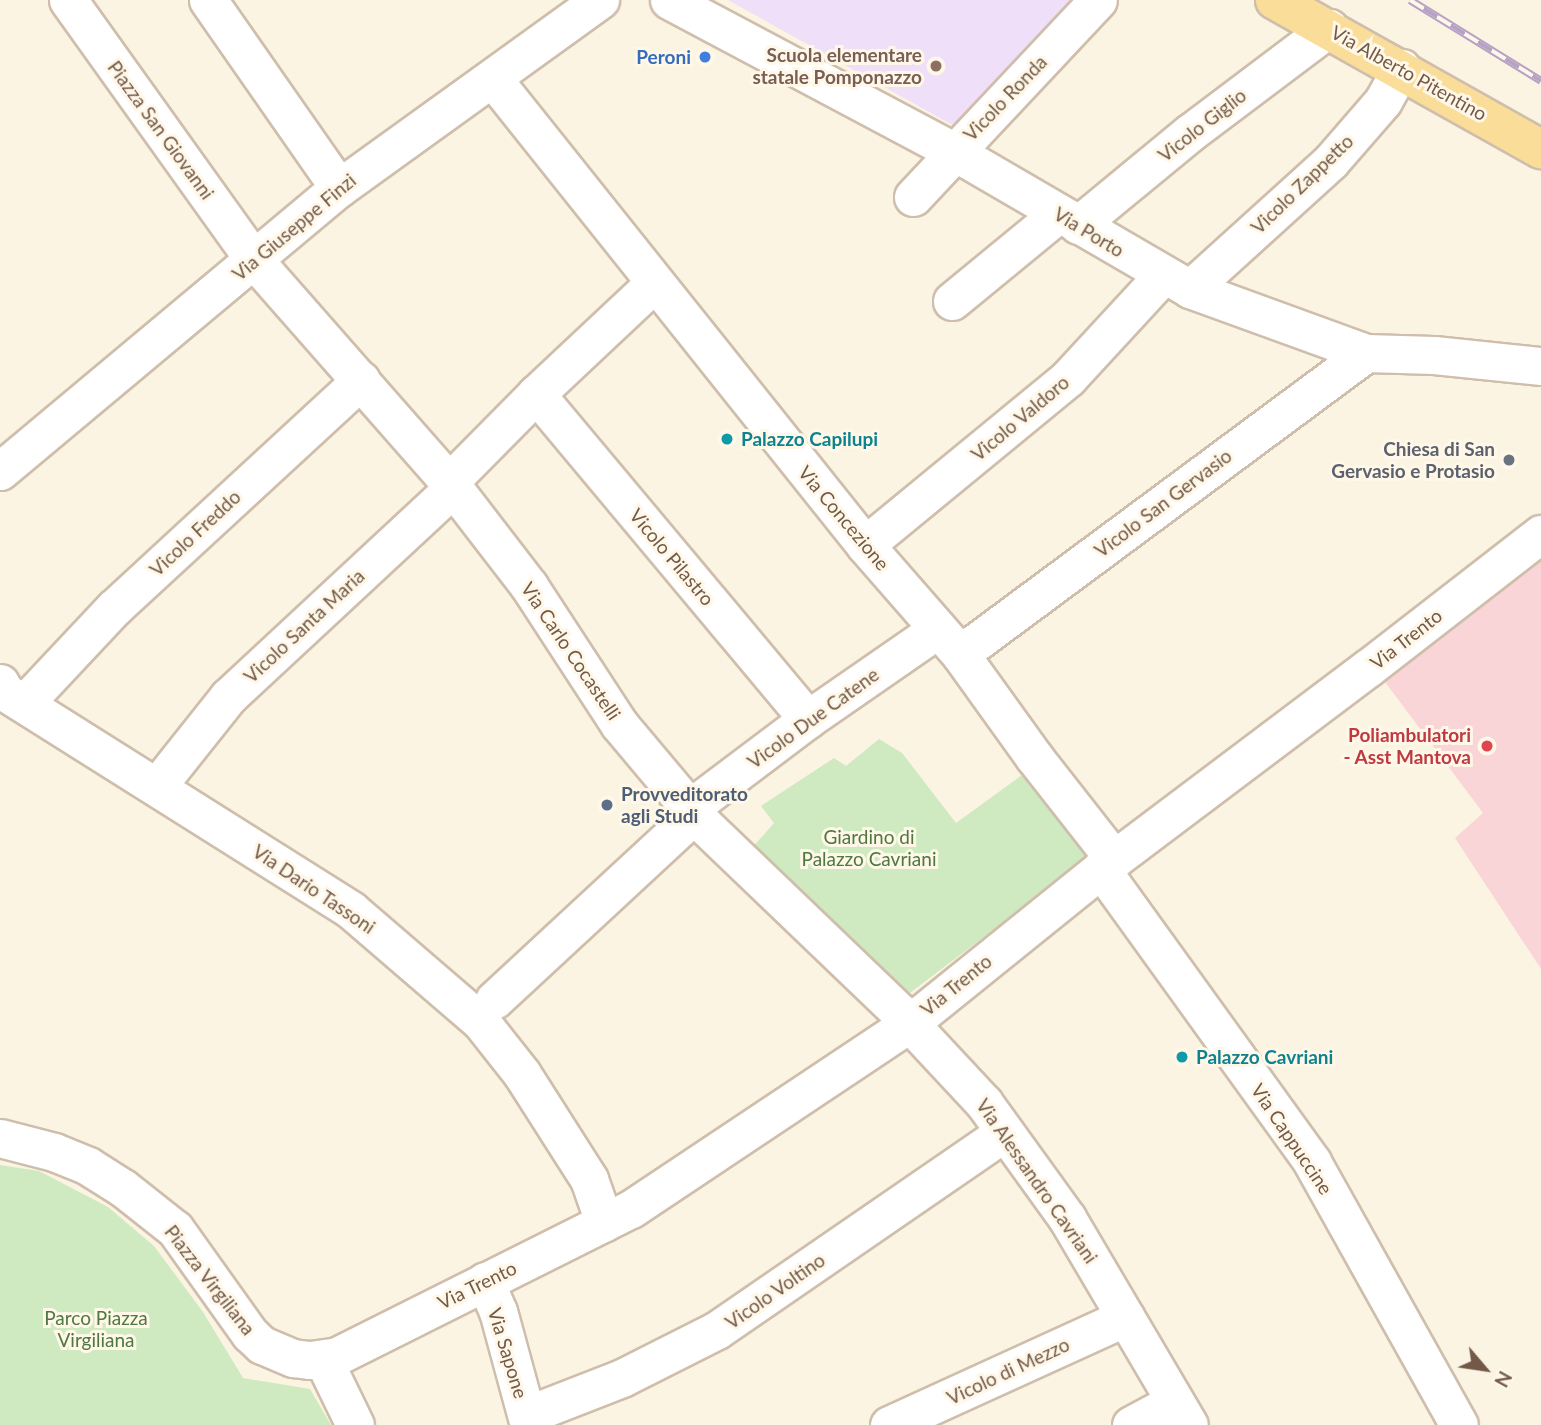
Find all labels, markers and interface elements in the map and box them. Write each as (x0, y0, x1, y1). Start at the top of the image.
street label: Via Alberto Pitentino (1327, 21, 1491, 125)
place label: Scuola elementare statale Pomponazzo (752, 44, 922, 88)
place label: Peroni (636, 46, 691, 68)
marker: Peroni (697, 49, 713, 65)
street label: Vicolo Ronda (959, 51, 1051, 145)
street label: Piazza San Giovanni (103, 56, 219, 204)
marker: Scuola elementare statale Pomponazzo (928, 58, 944, 74)
street label: Vicolo Giglio (1154, 84, 1250, 166)
street label: Vicolo Zappetto (1246, 130, 1358, 238)
street label: Via Giuseppe Finzi (228, 169, 360, 285)
street label: Via Porto (1050, 202, 1128, 262)
street label: Vicolo Valdoro (966, 370, 1074, 466)
place label: Palazzo Capilupi (741, 428, 878, 450)
marker: Palazzo Capilupi (719, 431, 735, 447)
place label: Chiesa di San Gervasio e Protasio (1331, 438, 1495, 482)
street label: Vicolo San Gervasio (1090, 444, 1236, 562)
marker: Chiesa di San Gervasio e Protasio (1501, 452, 1517, 468)
street label: Via Concezione (794, 461, 894, 575)
street label: Vicolo Freddo (145, 485, 245, 581)
street label: Vicolo Pilastro (625, 504, 719, 610)
street label: Vicolo Santa Maria (239, 564, 369, 688)
street label: Via Carlo Cocastelli (516, 578, 626, 724)
street label: Via Trento (1365, 604, 1447, 674)
street label: Vicolo Due Catene (743, 663, 883, 773)
place label: Poliambulatori - Asst Mantova (1343, 724, 1471, 768)
marker: Poliambulatori - Asst Mantova (1477, 736, 1497, 756)
place label: Provveditorato agli Studi (621, 783, 748, 827)
marker: Provveditorato agli Studi (599, 797, 615, 813)
park label: Giardino di Palazzo Cavriani (802, 826, 936, 870)
street label: Via Dario Tassoni (248, 839, 380, 939)
street label: Via Trento (916, 949, 996, 1021)
place label: Palazzo Cavriani (1196, 1046, 1333, 1068)
marker: Palazzo Cavriani (1174, 1049, 1190, 1065)
street label: Via Cappuccine (1247, 1079, 1337, 1199)
street label: Via Alessandro Cavriani (971, 1094, 1103, 1268)
street label: Piazza Virgiliana (160, 1220, 260, 1340)
street label: Vicolo Voltino (721, 1248, 829, 1334)
street label: Via Trento (434, 1256, 520, 1314)
street label: Via Sapone (483, 1305, 533, 1401)
park label: Parco Piazza Virgiliana (44, 1307, 148, 1351)
street label: Vicolo di Mezzo (943, 1333, 1073, 1409)
north arrow (1450, 1334, 1520, 1404)
text: N (1490, 1367, 1517, 1391)

